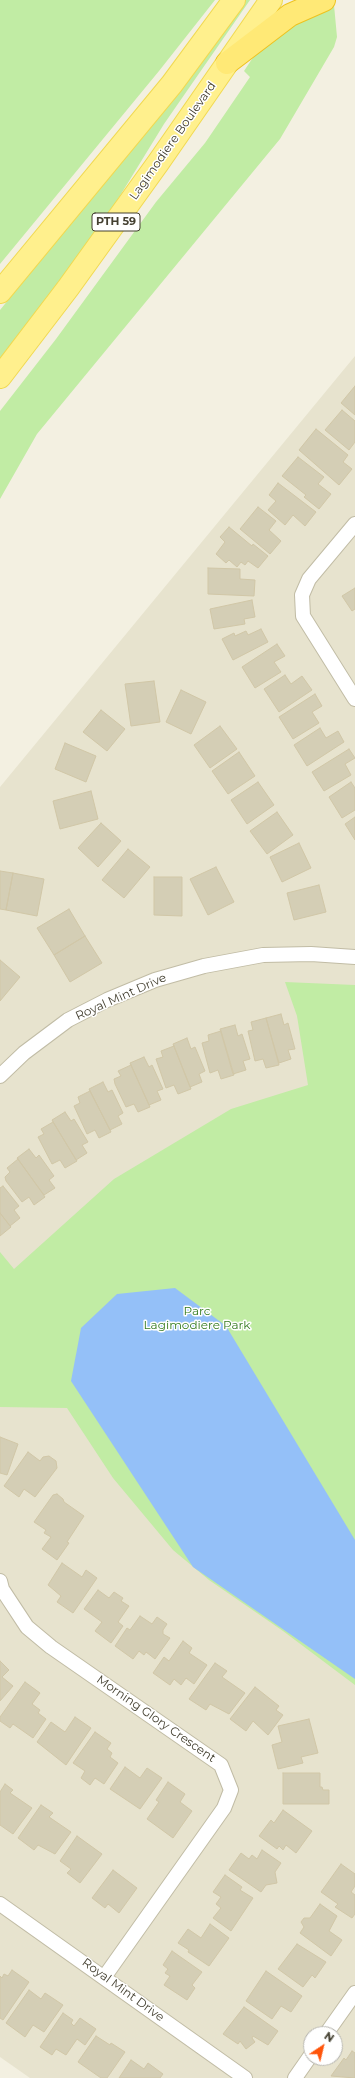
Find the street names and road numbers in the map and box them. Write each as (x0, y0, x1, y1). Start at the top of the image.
street label: Lagimodiere Boulevard (127, 79, 219, 203)
road number: PTH 59 (92, 213, 140, 231)
street label: Royal Mint Drive (73, 970, 169, 1024)
street label: Morning Glory Crescent (94, 1672, 218, 1766)
street label: Royal Mint Drive (79, 1955, 167, 2025)

